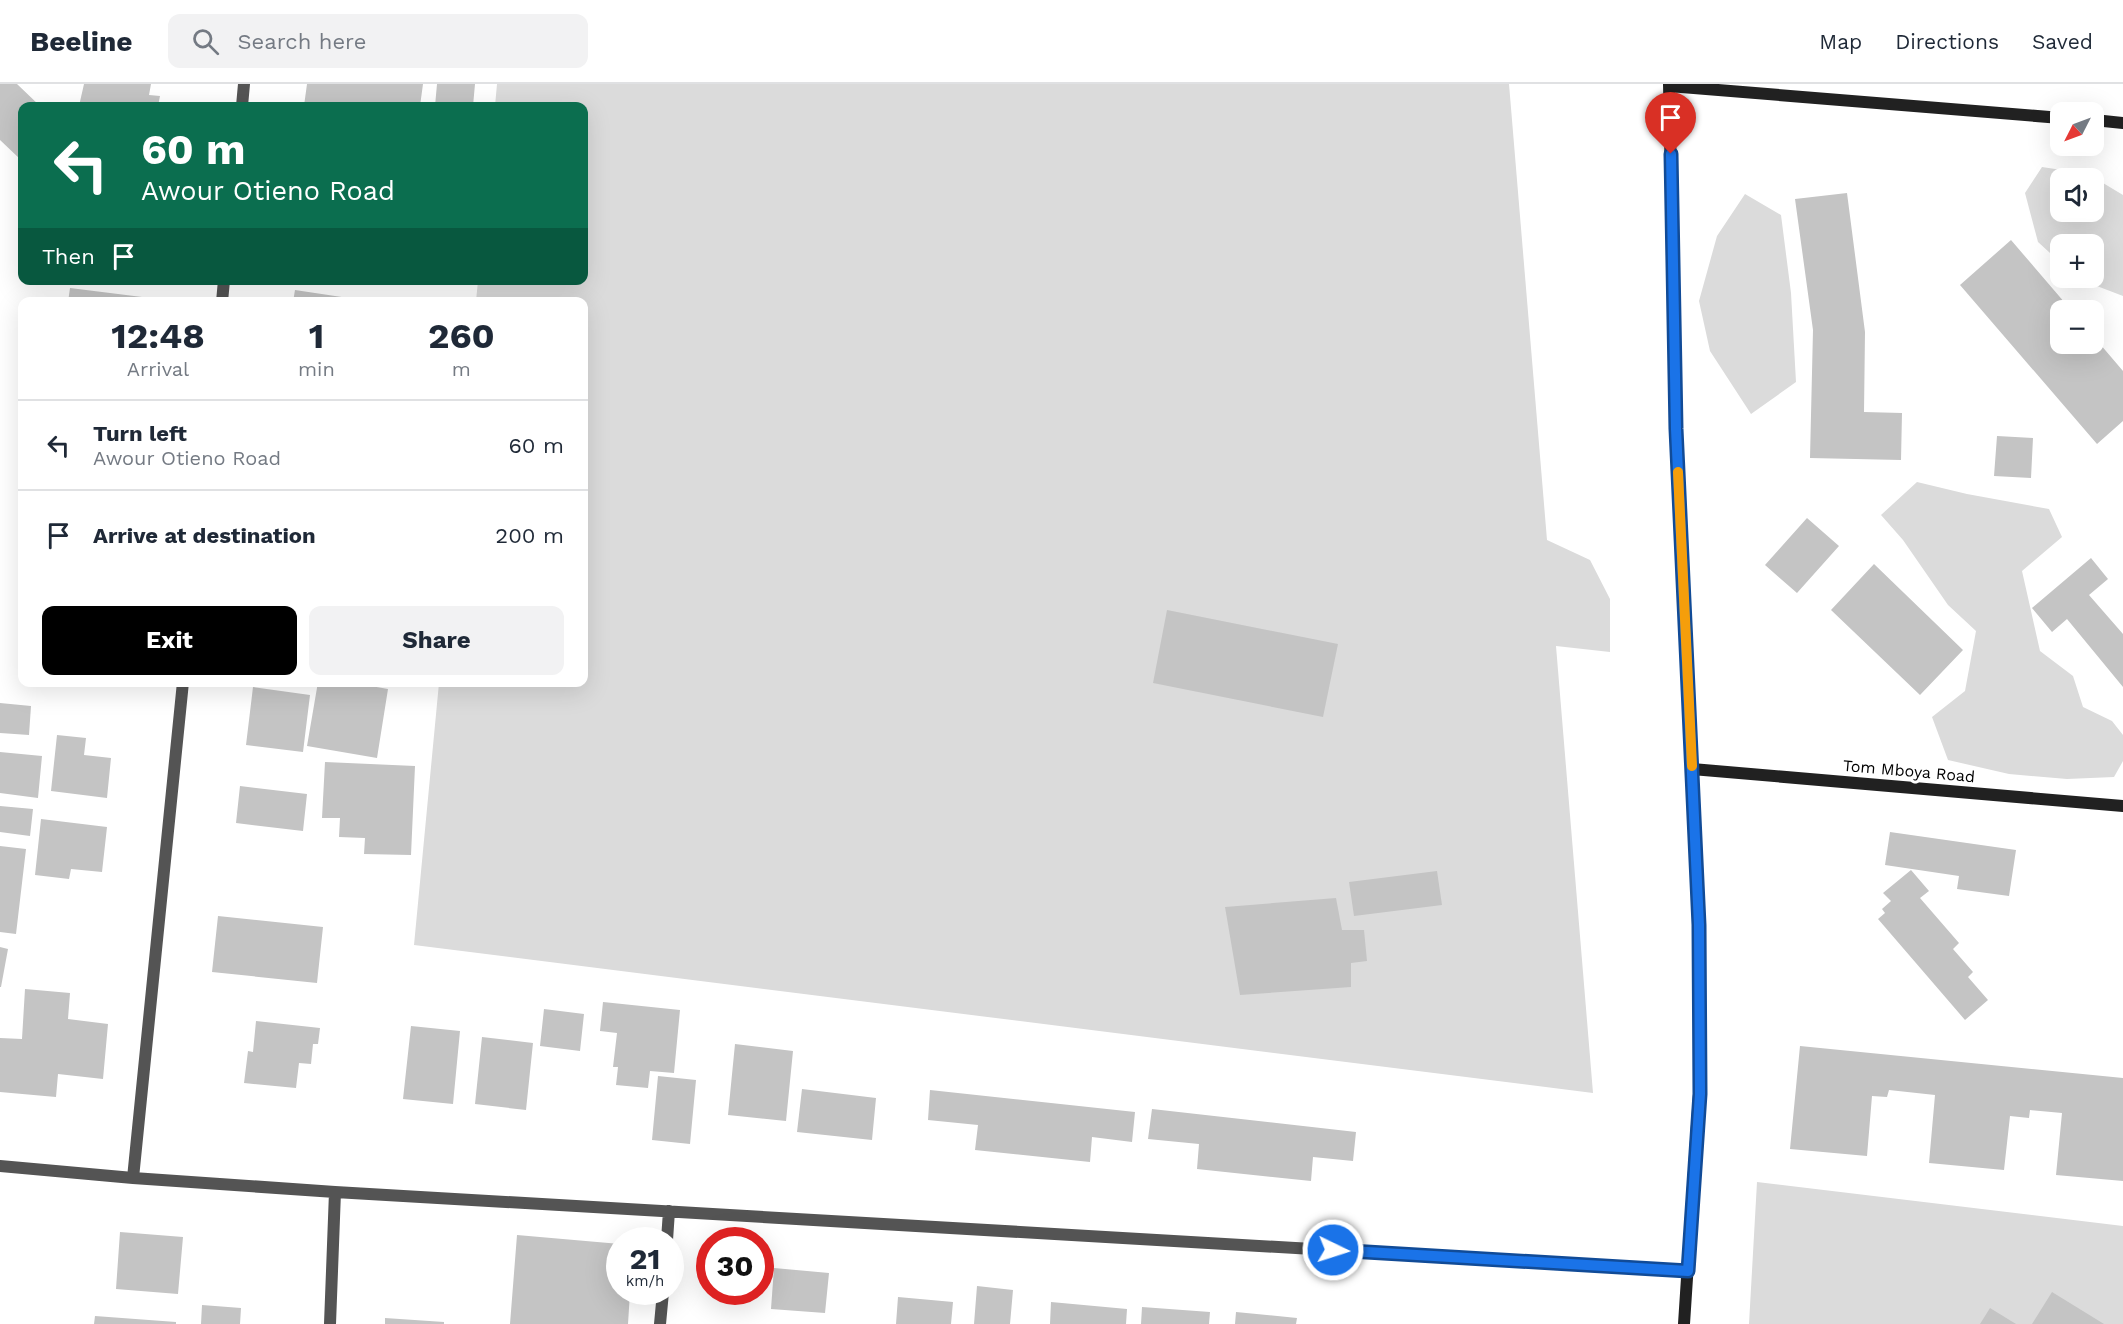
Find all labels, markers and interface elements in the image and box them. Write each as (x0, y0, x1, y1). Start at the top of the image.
search box (168, 14, 588, 68)
text: Beeline (30, 25, 132, 58)
icon: search (189, 25, 222, 58)
text: Search here (237, 29, 366, 54)
text: Map (1819, 29, 1862, 54)
text: Directions (1895, 29, 1999, 54)
text: Saved (2032, 29, 2093, 54)
pin (1645, 92, 1696, 154)
icon: arrive (1654, 101, 1687, 134)
north arrow (2050, 102, 2104, 156)
map controls (2050, 102, 2104, 354)
text: 60 m (141, 125, 245, 174)
icon: left (42, 126, 120, 204)
button: sound (2050, 168, 2104, 222)
text: Awour Otieno Road (141, 175, 395, 207)
button: + (2050, 234, 2104, 288)
icon: arrive (107, 240, 140, 273)
text: Then (42, 244, 95, 269)
button: − (2050, 300, 2104, 354)
text: 12:48 (111, 315, 205, 357)
text: 1 (309, 315, 324, 357)
text: 260 (428, 315, 495, 357)
text: Arrival (127, 357, 189, 381)
text: min (298, 357, 335, 381)
text: m (452, 357, 471, 381)
text: Turn left (93, 421, 187, 446)
icon: left (42, 429, 75, 462)
text: 60 m (508, 433, 564, 458)
text: Awour Otieno Road (93, 446, 281, 470)
icon: arrive (42, 519, 75, 552)
text: Arrive at destination (93, 523, 316, 548)
text: 200 m (495, 523, 564, 548)
button: Exit (42, 606, 297, 675)
button: Share (309, 606, 564, 675)
street label: Tom Mboya Road (1842, 756, 1976, 786)
position arrow (1301, 1218, 1365, 1282)
speed limit sign: 30 (696, 1227, 774, 1305)
text: 21 (630, 1241, 660, 1276)
text: km/h (626, 1272, 664, 1290)

